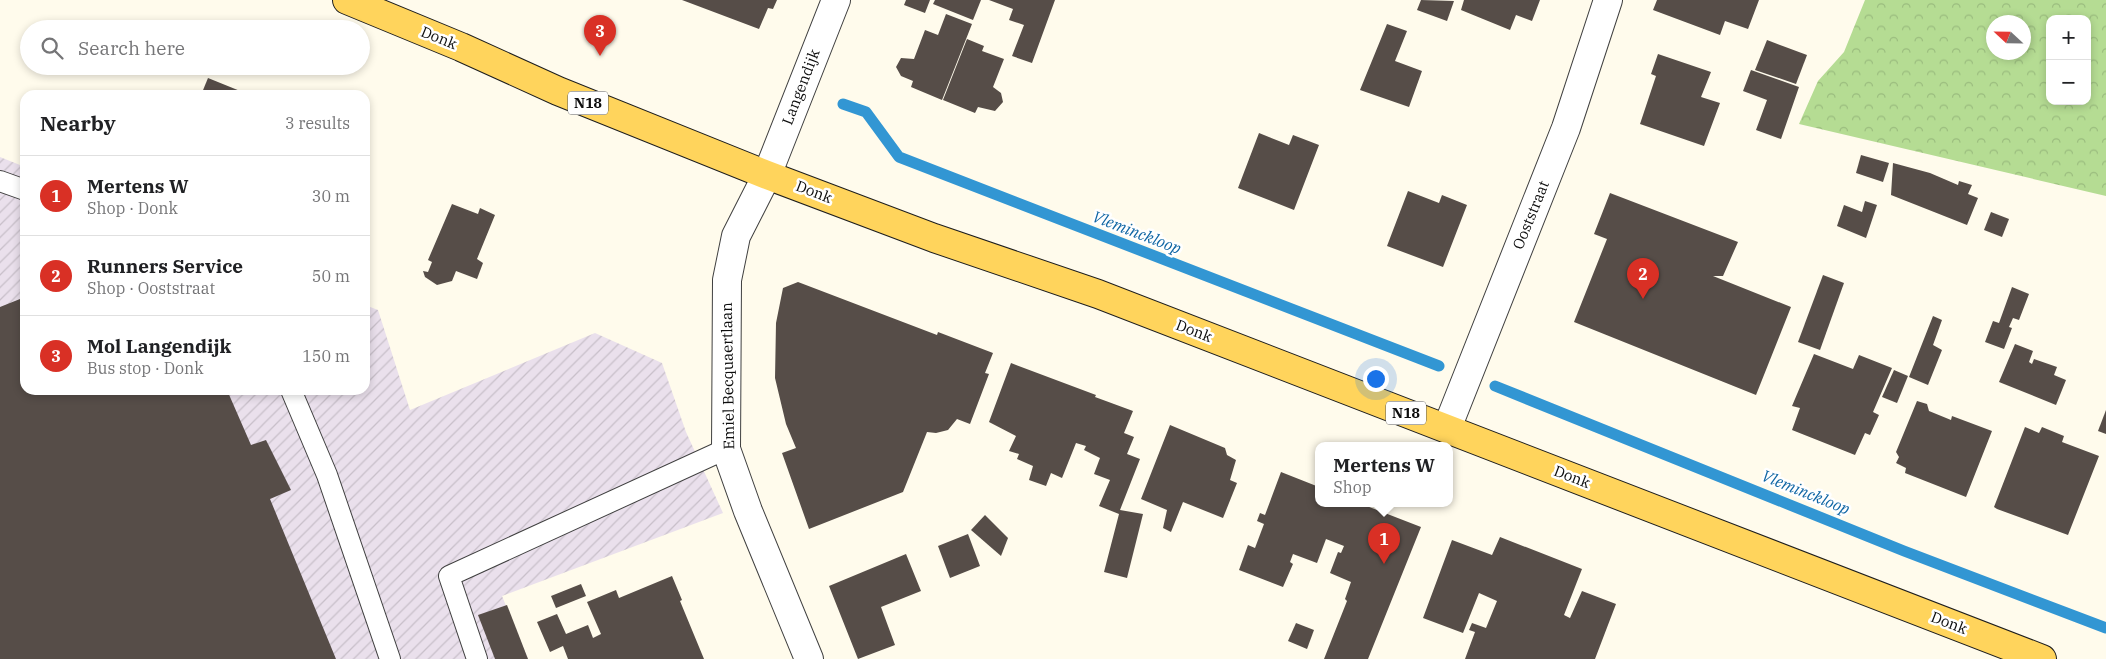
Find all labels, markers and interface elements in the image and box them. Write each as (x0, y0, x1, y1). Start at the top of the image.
pin: 3 (584, 15, 616, 56)
north arrow (1986, 15, 2031, 60)
map controls (2046, 15, 2091, 105)
button: + (2046, 15, 2091, 60)
search box (20, 20, 370, 75)
street label: Donk (418, 22, 460, 53)
icon: search (38, 34, 66, 62)
text: Search here (78, 36, 185, 60)
street label: Langendijk (777, 46, 824, 127)
button: − (2046, 60, 2091, 105)
road number: N18 (568, 92, 608, 115)
text: Nearby (40, 109, 116, 137)
text: 3 results (285, 113, 350, 133)
text: Mertens W (87, 174, 188, 198)
street label: Donk (793, 176, 835, 207)
street label: Ooststraat (1508, 178, 1553, 252)
text: 1 (51, 186, 61, 206)
text: 30 m (312, 186, 350, 206)
text: Shop · Donk (87, 198, 178, 218)
water label: Vleminckloop (1090, 206, 1184, 258)
text: Runners Service (87, 254, 243, 278)
pin: 2 (1627, 258, 1659, 299)
text: 2 (51, 266, 61, 286)
text: 50 m (312, 266, 350, 286)
text: Shop · Ooststraat (87, 278, 215, 298)
street label: Emiel Becquaertlaan (717, 302, 738, 450)
street label: Donk (1173, 315, 1215, 346)
text: Mol Langendijk (87, 334, 231, 358)
text: 3 (51, 346, 61, 366)
text: 150 m (302, 346, 350, 366)
text: Bus stop · Donk (87, 358, 204, 378)
your location (1363, 366, 1389, 392)
road number: N18 (1386, 402, 1426, 424)
popup (1315, 442, 1453, 507)
text: Mertens W (1333, 453, 1435, 477)
street label: Donk (1551, 461, 1593, 492)
water label: Vleminckloop (1759, 465, 1853, 519)
text: Shop (1333, 477, 1372, 497)
pin: 1 (1368, 523, 1400, 564)
street label: Donk (1928, 607, 1970, 638)

